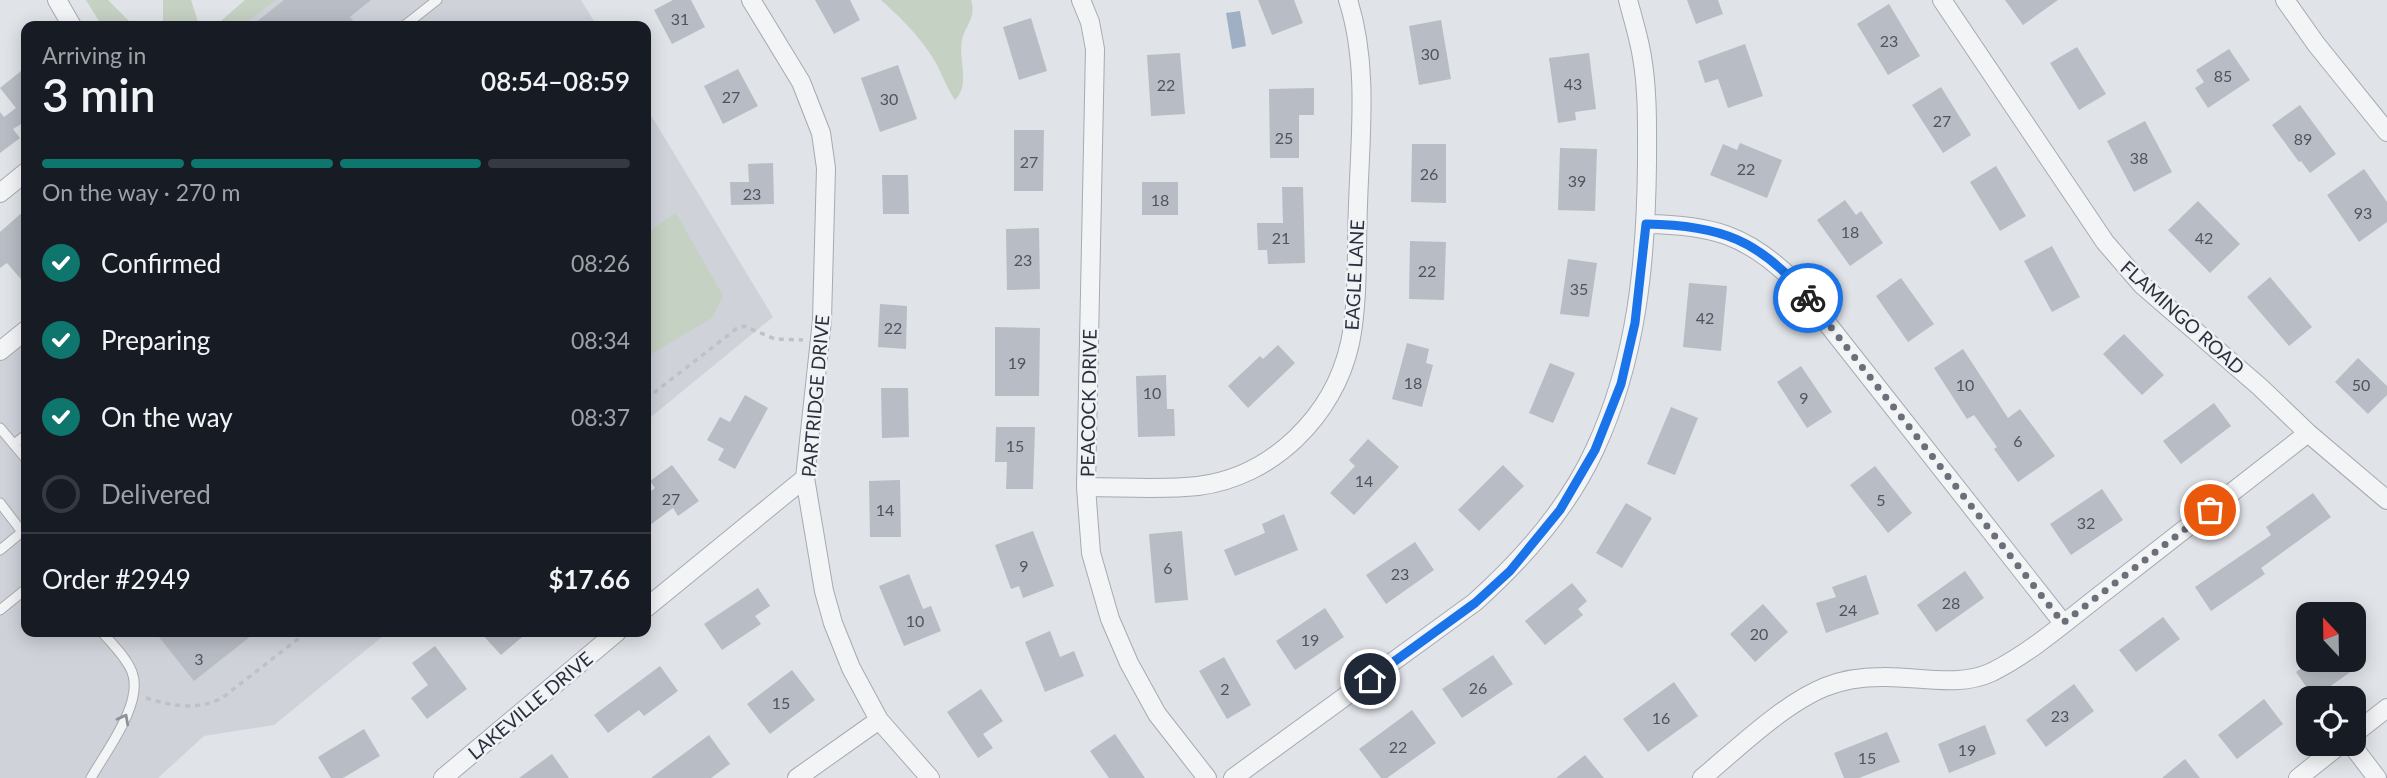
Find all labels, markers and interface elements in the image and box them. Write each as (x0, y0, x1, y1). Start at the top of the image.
house number: 31 (671, 9, 689, 28)
house number: 23 (1880, 31, 1898, 50)
text: Arriving in (42, 41, 146, 69)
house number: 30 (1421, 44, 1439, 63)
text: 08:54–08:59 (481, 65, 630, 97)
house number: 85 (2214, 66, 2232, 85)
text: 3 min (42, 67, 156, 122)
house number: 43 (1564, 74, 1582, 93)
house number: 22 (1157, 75, 1175, 94)
house number: 27 (722, 87, 740, 106)
house number: 30 (880, 89, 898, 108)
house number: 27 (1933, 111, 1951, 130)
house number: 25 (1275, 128, 1293, 147)
house number: 89 (2294, 129, 2312, 148)
house number: 38 (2130, 148, 2148, 167)
house number: 27 (1020, 152, 1038, 171)
house number: 22 (1737, 159, 1755, 178)
house number: 26 (1420, 164, 1438, 183)
house number: 39 (1568, 171, 1586, 190)
text: On the way · 270 m (42, 178, 241, 206)
house number: 23 (743, 184, 761, 203)
house number: 18 (1151, 190, 1169, 209)
house number: 93 (2354, 203, 2372, 222)
street label: EAGLE LANE (1340, 219, 1368, 331)
house number: 18 (1841, 222, 1859, 241)
house number: 21 (1272, 228, 1290, 247)
house number: 42 (2195, 228, 2213, 247)
icon: check (42, 244, 80, 282)
text: Confirmed (101, 247, 221, 279)
text: 08:26 (571, 249, 630, 277)
house number: 23 (1014, 250, 1032, 269)
street label: FLAMINGO ROAD (2116, 255, 2250, 379)
house number: 22 (1418, 261, 1436, 280)
courier (1773, 263, 1843, 333)
house number: 35 (1570, 279, 1588, 298)
icon: bike (1789, 279, 1827, 317)
house number: 42 (1696, 308, 1714, 327)
street label: PARTRIDGE DRIVE (796, 314, 834, 478)
house number: 22 (884, 318, 902, 337)
icon: check (42, 321, 80, 359)
text: Preparing (101, 324, 210, 356)
text: 08:34 (571, 326, 630, 354)
street label: PEACOCK DRIVE (1075, 329, 1101, 477)
house number: 19 (1008, 353, 1026, 372)
house number: 18 (1404, 373, 1422, 392)
house number: 10 (1956, 375, 1974, 394)
house number: 50 (2352, 375, 2370, 394)
house number: 10 (1143, 383, 1161, 402)
house number: 9 (1799, 388, 1809, 407)
icon: check (42, 398, 80, 436)
text: On the way (101, 401, 233, 433)
text: 08:37 (571, 403, 630, 431)
house number: 6 (2013, 431, 2023, 450)
house number: 15 (1006, 436, 1024, 455)
house number: 14 (1355, 471, 1373, 490)
text: Delivered (101, 478, 211, 510)
pin (2180, 480, 2240, 540)
house number: 27 (662, 489, 680, 508)
house number: 5 (1876, 490, 1886, 509)
icon: bag (2191, 491, 2229, 529)
house number: 14 (876, 500, 894, 519)
house number: 32 (2077, 513, 2095, 532)
house number: 9 (1019, 556, 1029, 575)
house number: 6 (1163, 558, 1173, 577)
text: Order #2949 (42, 563, 191, 595)
text: $17.66 (548, 563, 630, 595)
house number: 23 (1391, 564, 1409, 583)
house number: 28 (1942, 593, 1960, 612)
house number: 24 (1839, 600, 1857, 619)
north arrow (2296, 602, 2366, 672)
map controls (2296, 602, 2366, 756)
house number: 10 (906, 611, 924, 630)
house number: 20 (1750, 624, 1768, 643)
house number: 19 (1301, 630, 1319, 649)
street label: LAKEVILLE DRIVE (463, 646, 597, 764)
house number: 3 (194, 649, 204, 668)
pin (1340, 649, 1400, 709)
icon: home (1351, 660, 1389, 698)
house number: 26 (1469, 678, 1487, 697)
house number: 2 (1220, 679, 1230, 698)
button: locate (2296, 686, 2366, 756)
house number: 15 (772, 693, 790, 712)
house number: 23 (2051, 706, 2069, 725)
house number: 16 (1652, 708, 1670, 727)
one-way arrow (116, 713, 130, 726)
house number: 22 (1389, 737, 1407, 756)
house number: 19 (1958, 740, 1976, 759)
house number: 15 (1858, 748, 1876, 767)

